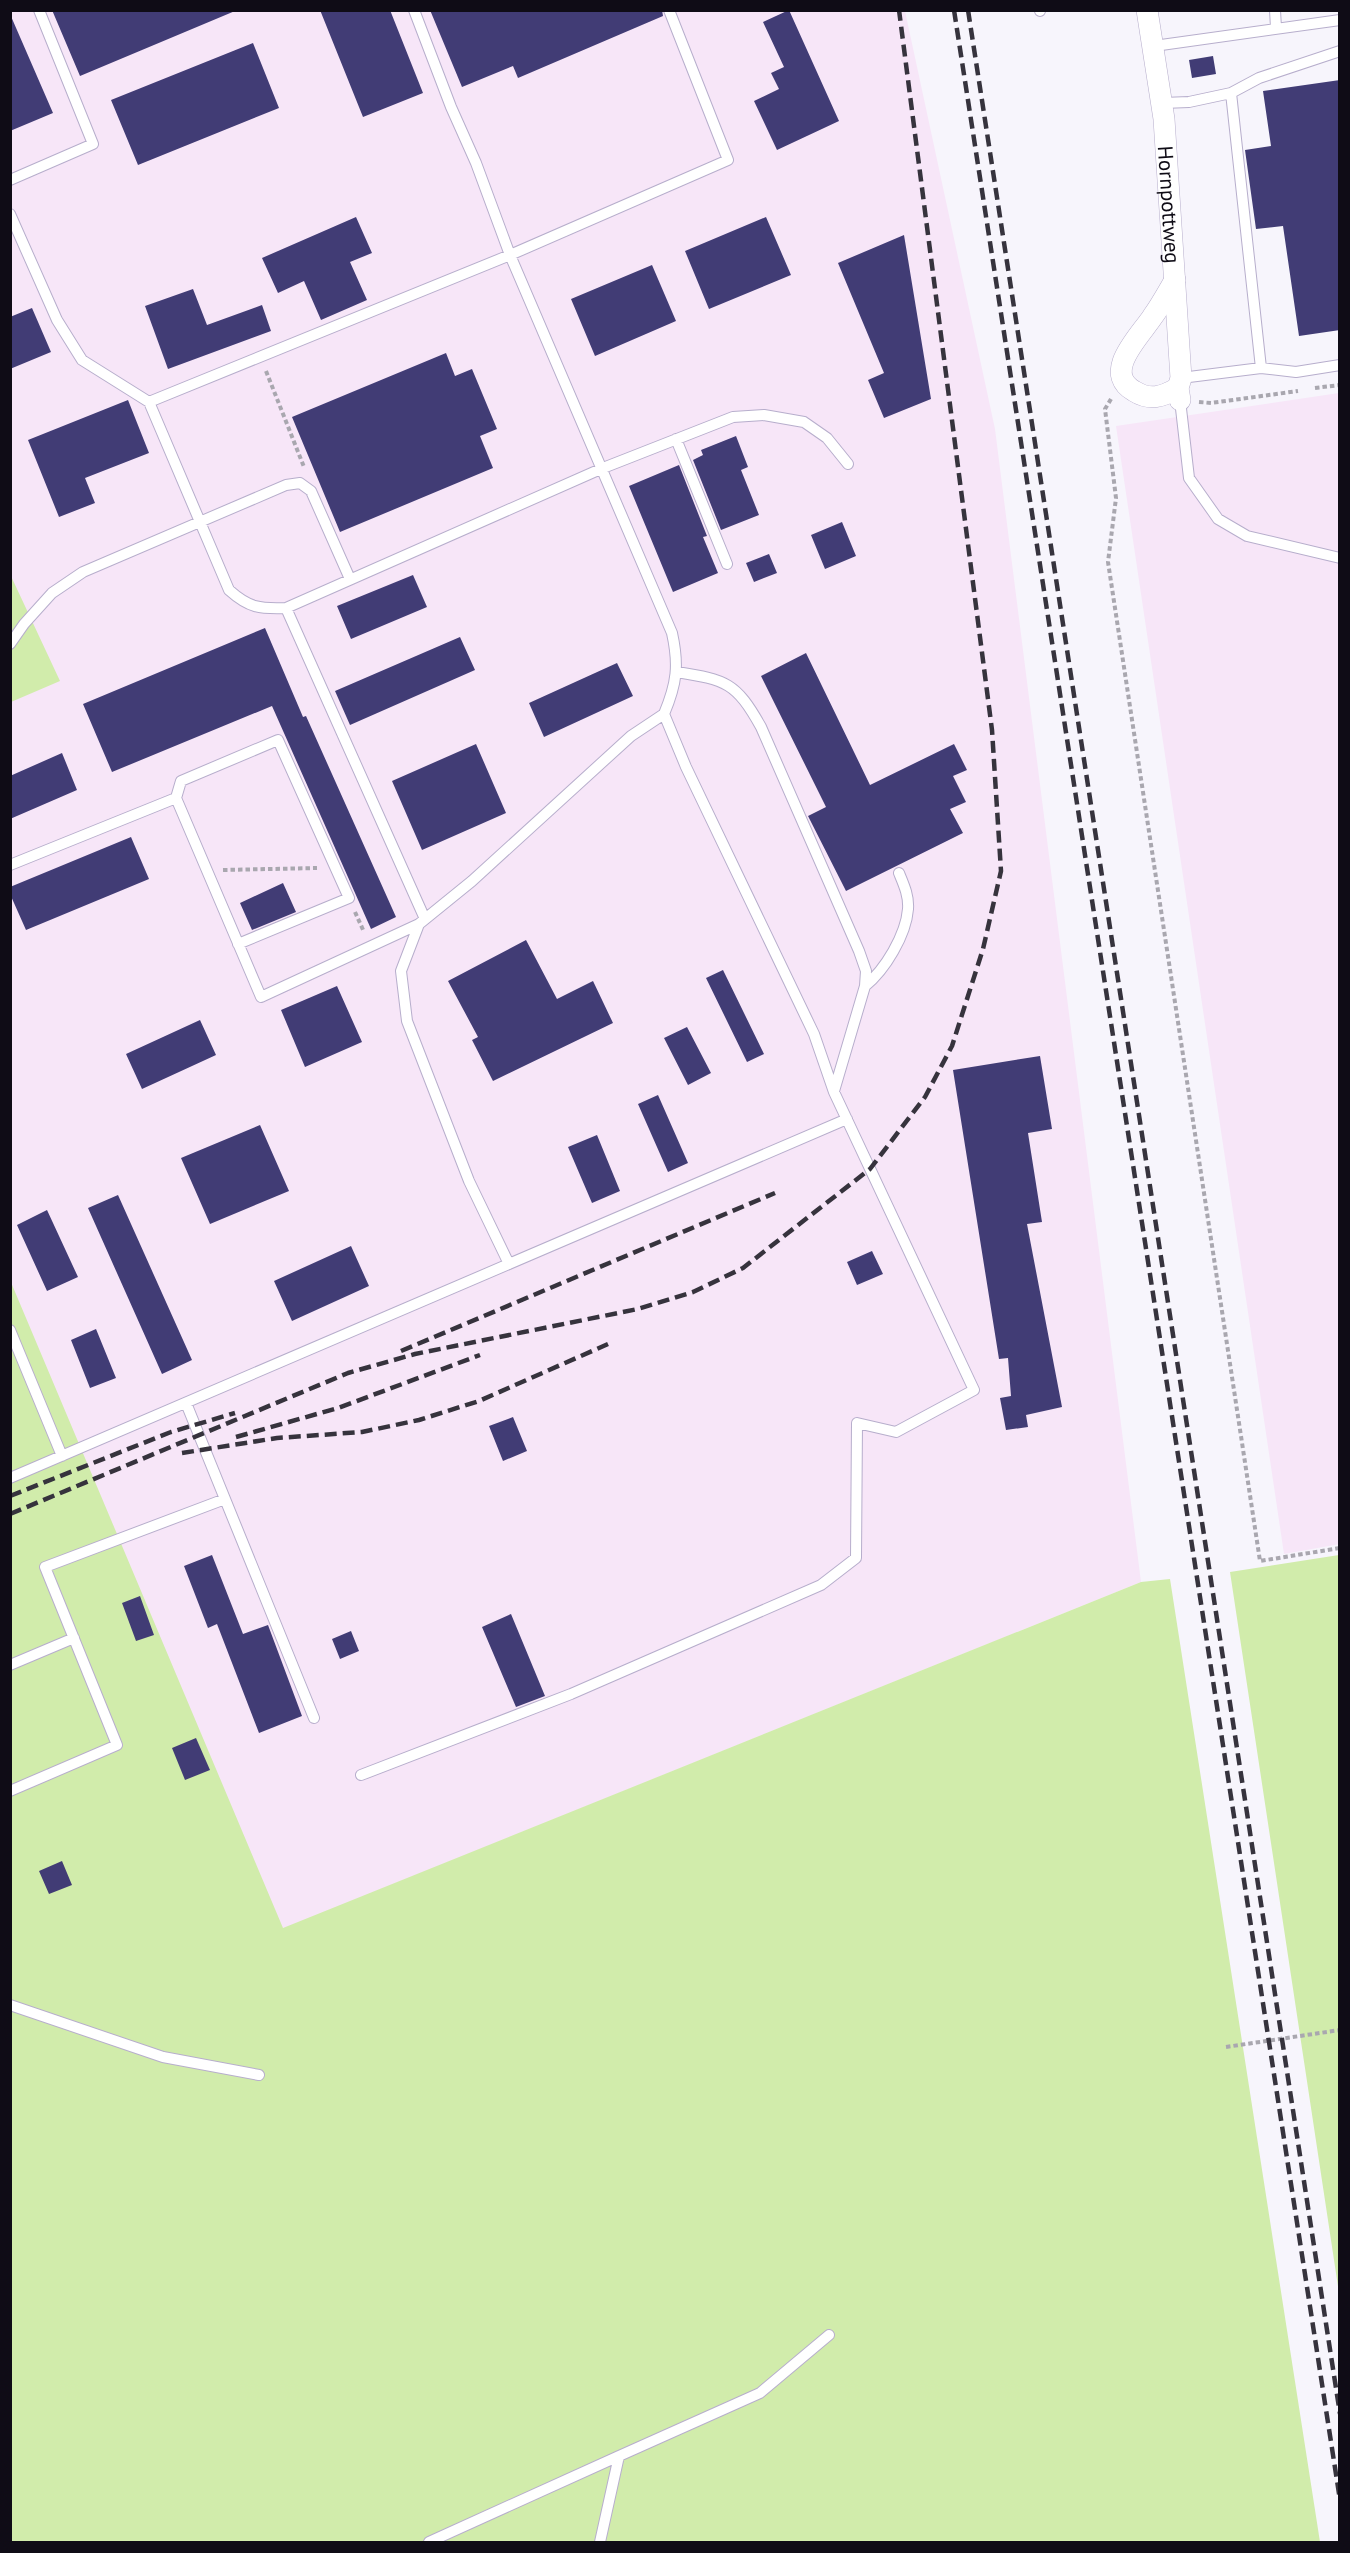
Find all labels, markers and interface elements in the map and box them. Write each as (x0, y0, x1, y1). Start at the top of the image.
street label: Hornpottweg (1152, 145, 1187, 264)

